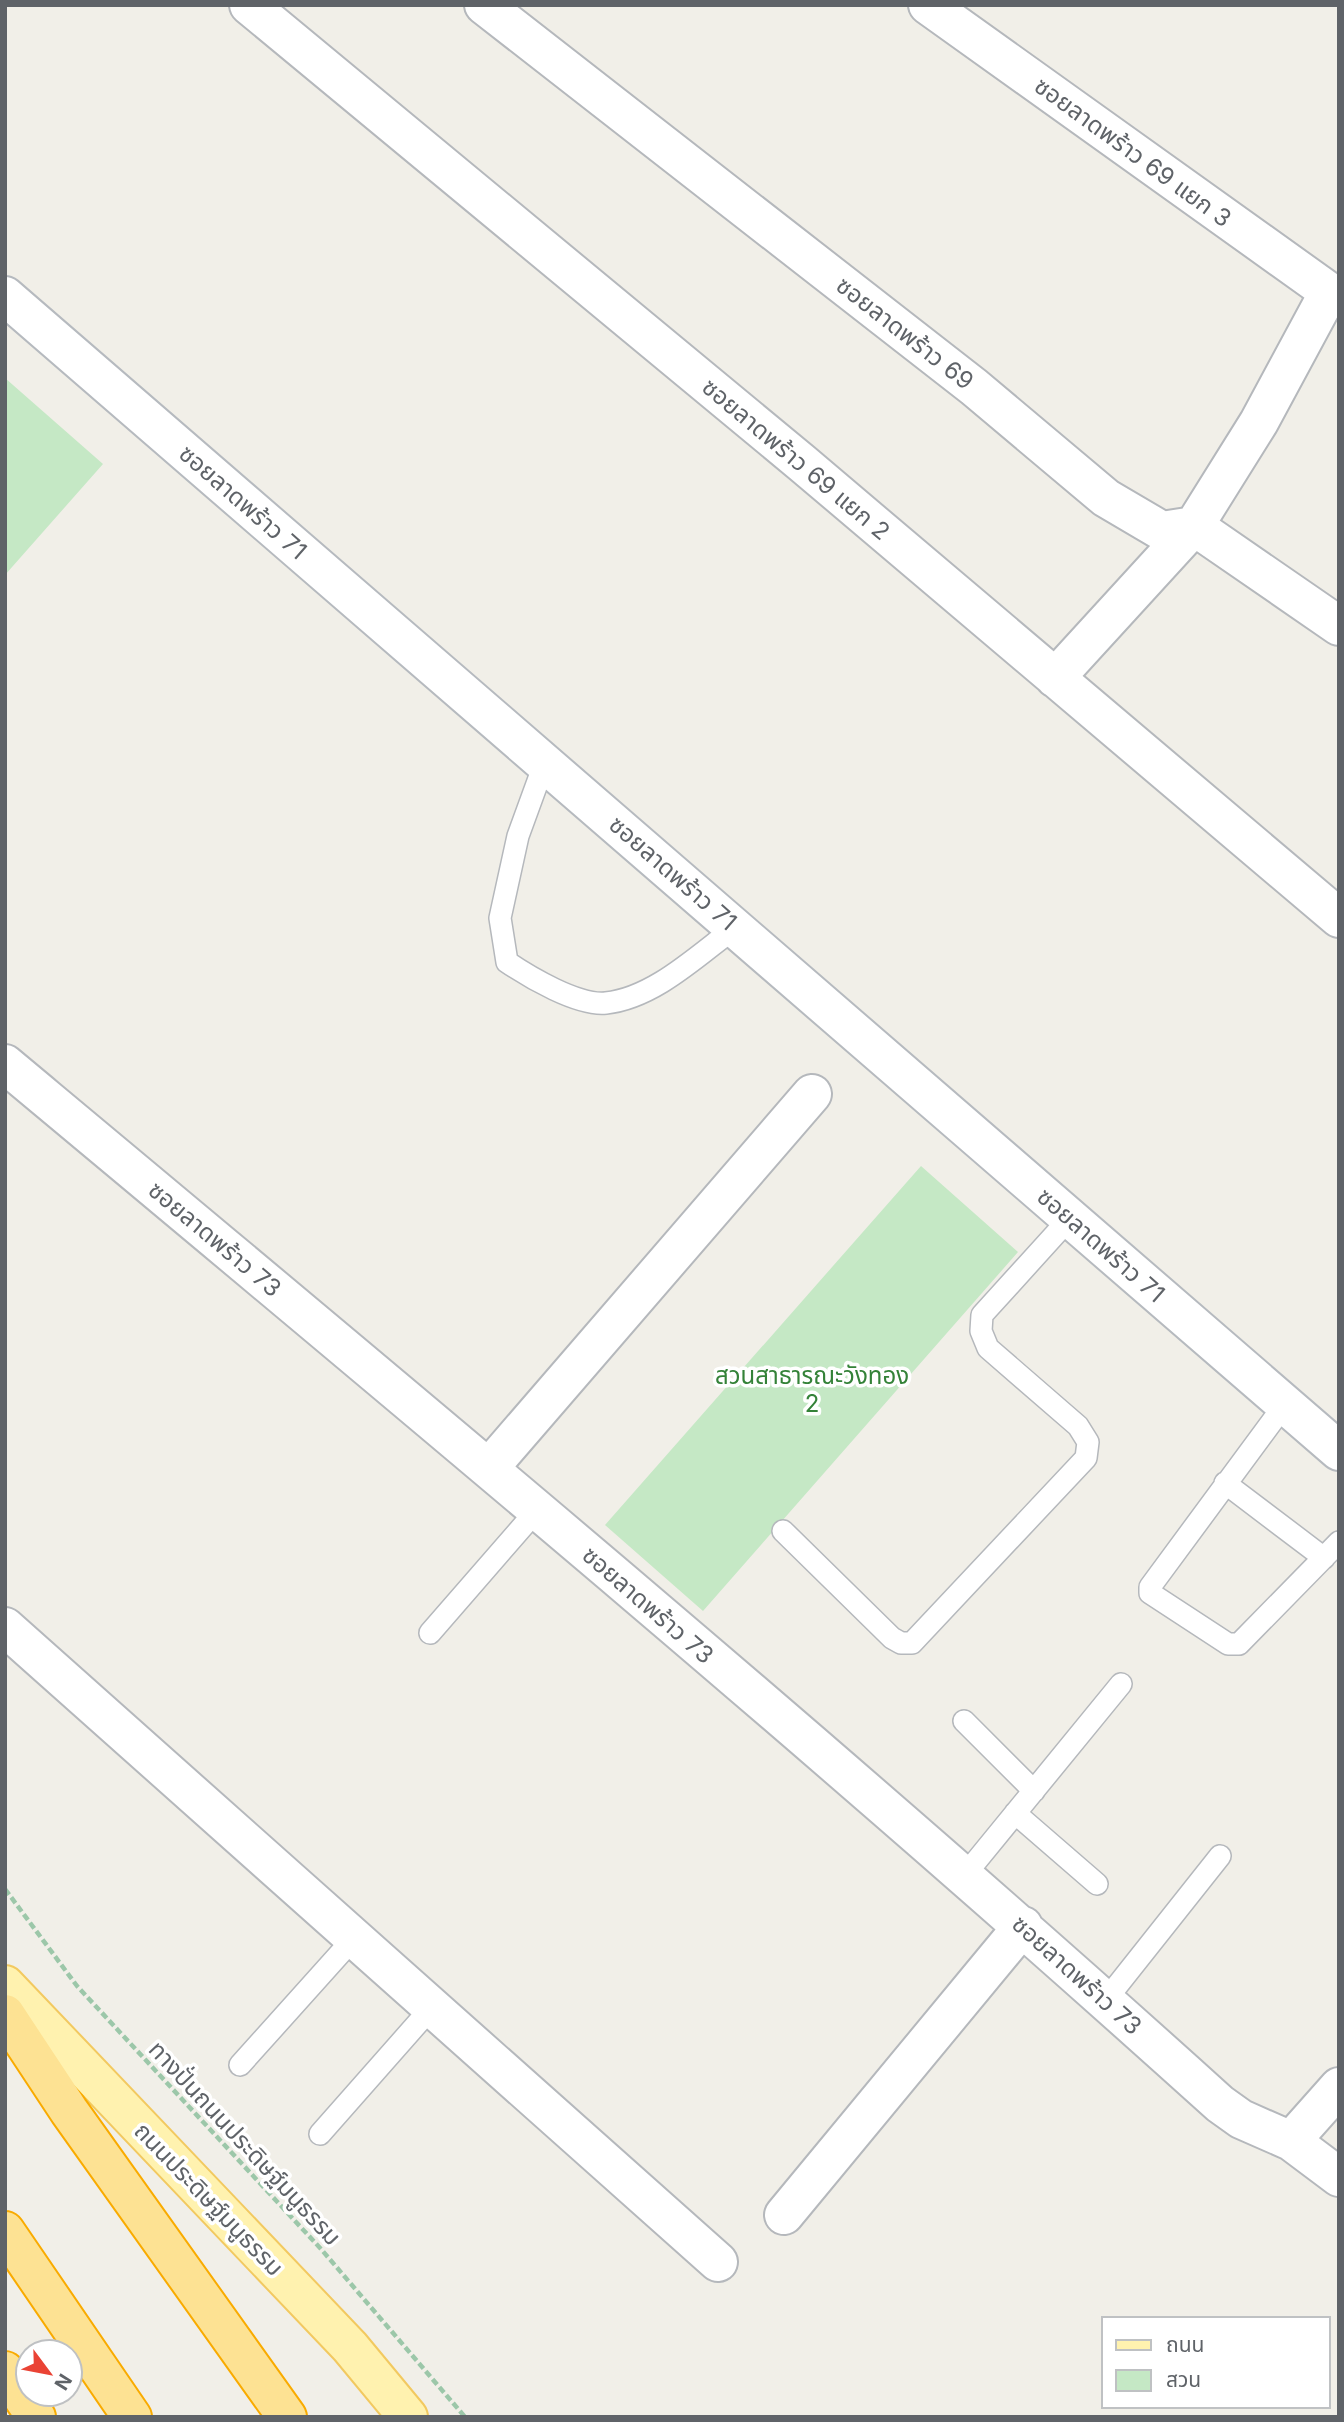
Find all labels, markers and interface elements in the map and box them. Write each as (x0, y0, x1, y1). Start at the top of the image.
street label: ซอยลาดพร้าว 69 แยก 3 (1029, 71, 1237, 233)
street label: ซอยลาดพร้าว 69 (831, 270, 979, 396)
street label: ซอยลาดพร้าว 69 แยก 2 (696, 372, 896, 546)
street label: ซอยลาดพร้าว 71 (173, 439, 313, 565)
street label: ซอยลาดพร้าว 71 (603, 810, 743, 936)
street label: ซอยลาดพร้าว 73 (143, 1175, 287, 1303)
street label: ซอยลาดพร้าว 71 (1031, 1182, 1171, 1308)
park label: สวนสาธารณะวังทอง 2 (715, 1361, 909, 1418)
street label: ซอยลาดพร้าว 73 (576, 1540, 720, 1670)
street label: ซอยลาดพร้าว 73 (1006, 1909, 1148, 2041)
street label: ทางปั่นถนนประดิษฐ์มนูธรรม (143, 2035, 347, 2251)
street label: ถนนประดิษฐ์มนูธรรม (128, 2116, 290, 2282)
legend (1102, 2317, 1330, 2408)
text: ถนน (1166, 2332, 1204, 2357)
north arrow (14, 2338, 84, 2408)
text: สวน (1166, 2367, 1201, 2392)
text: N (49, 2370, 77, 2394)

